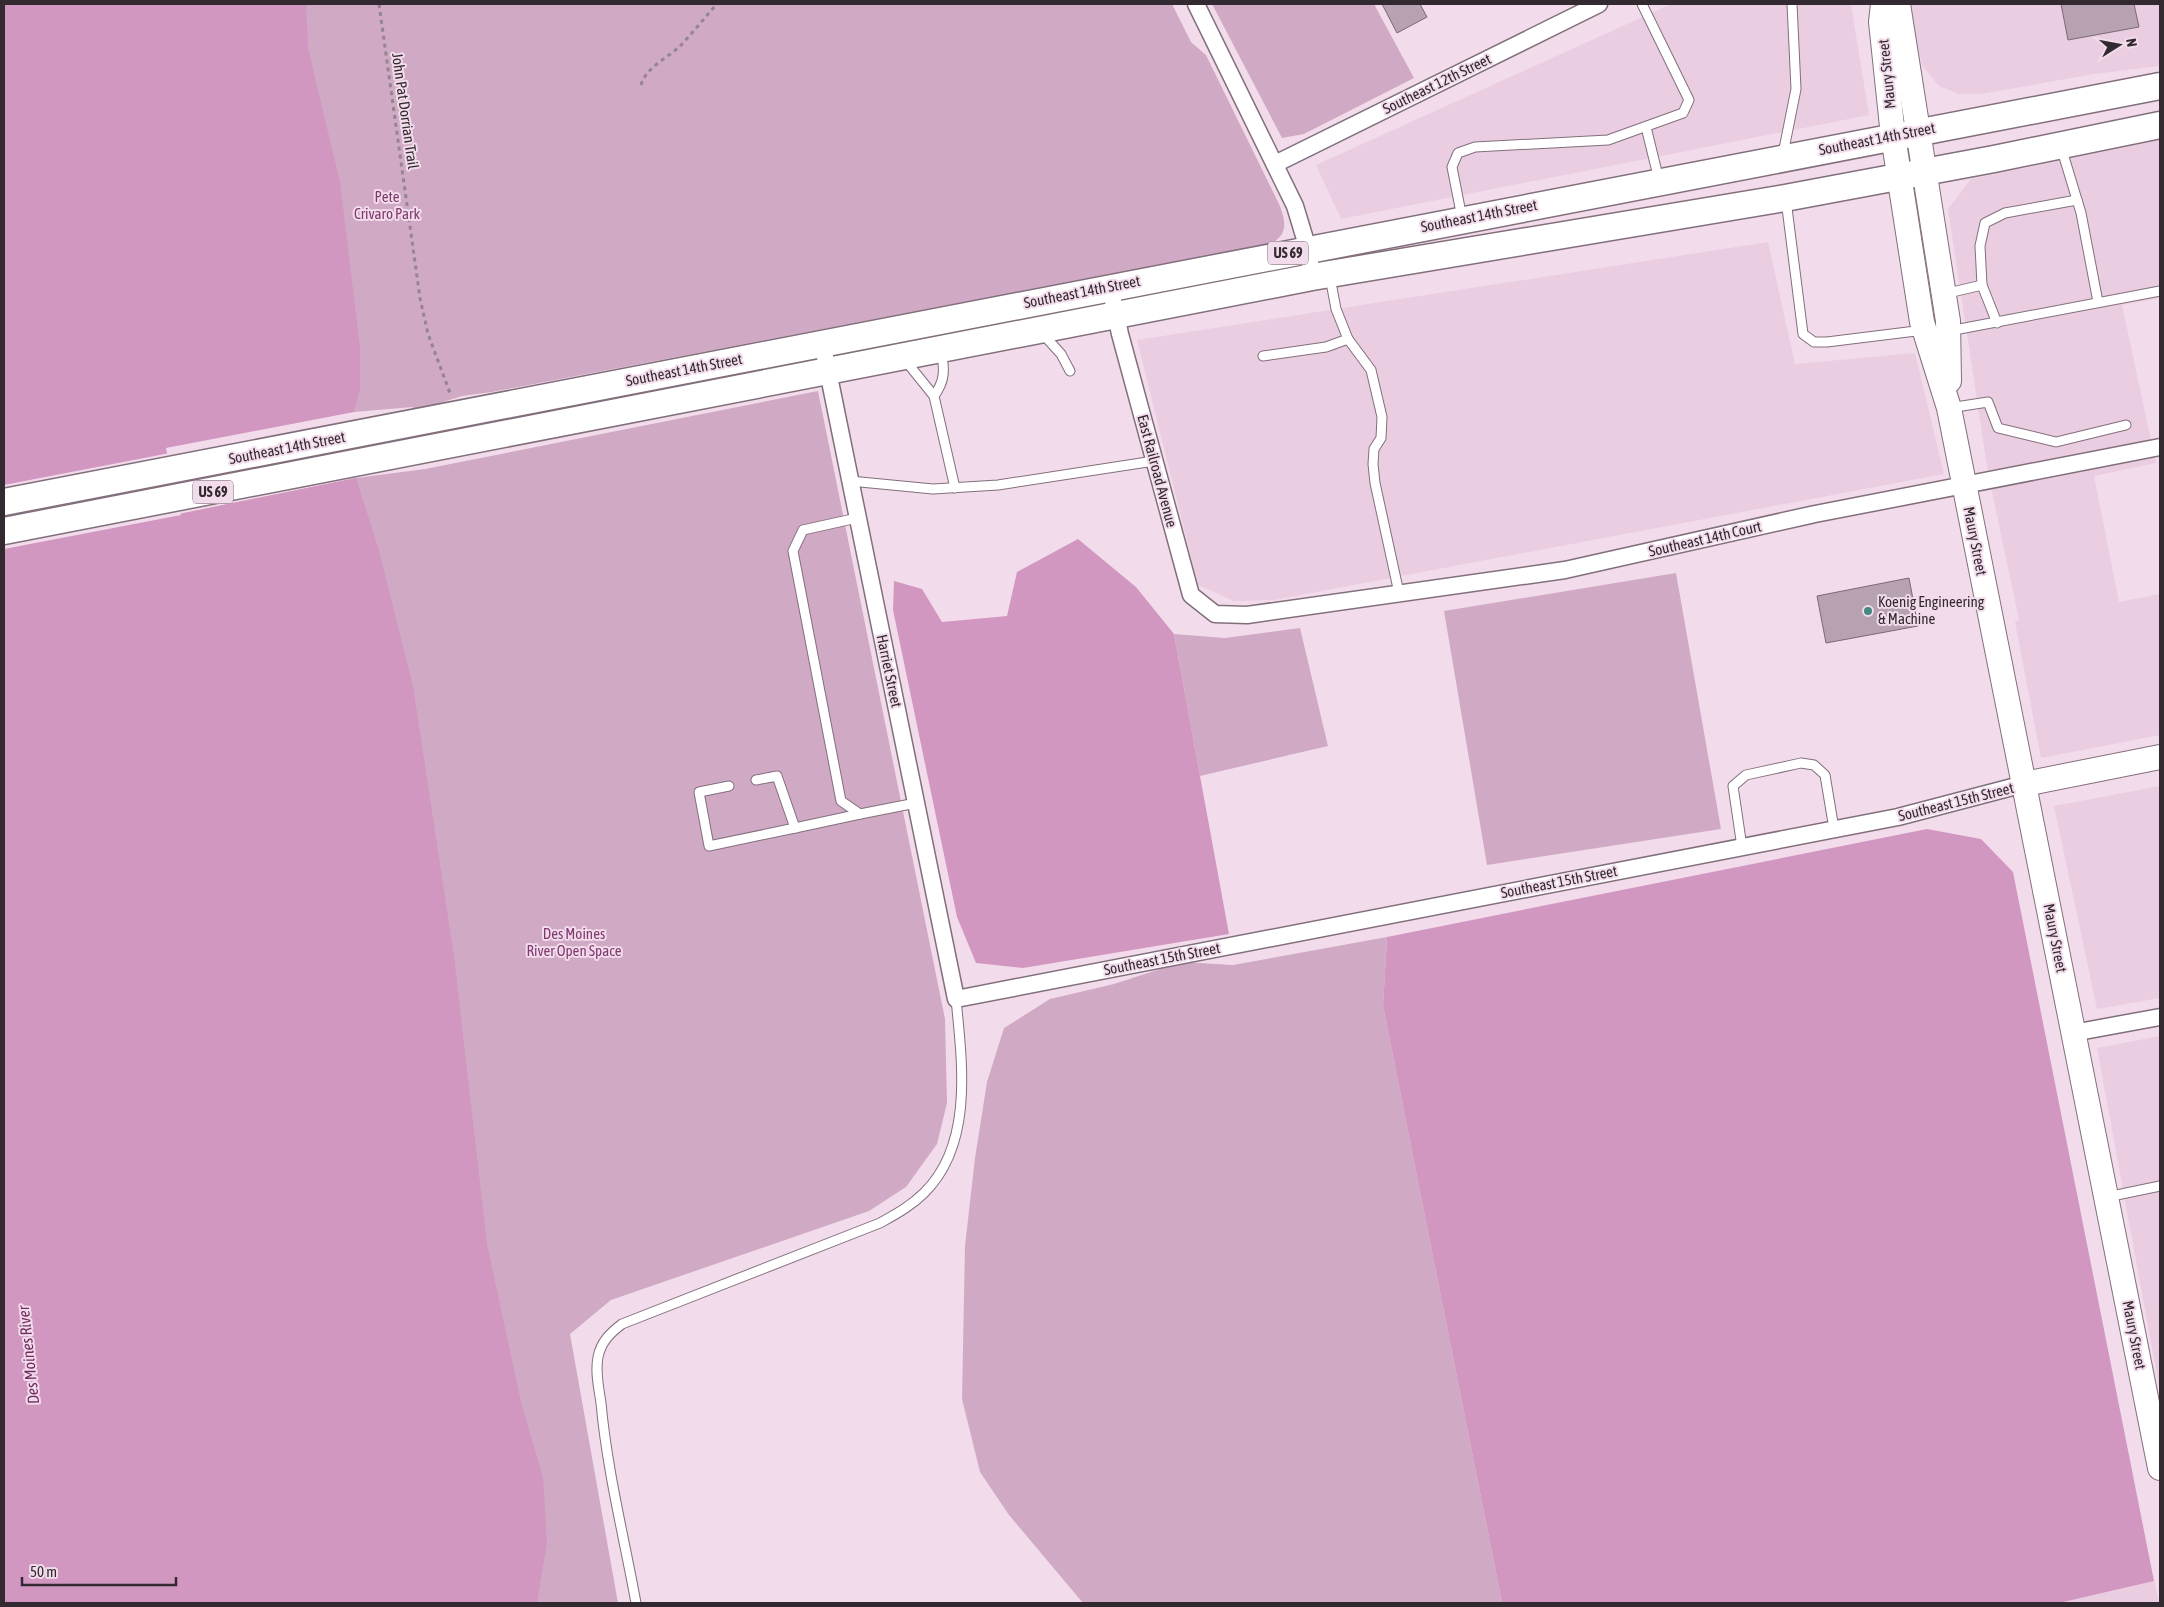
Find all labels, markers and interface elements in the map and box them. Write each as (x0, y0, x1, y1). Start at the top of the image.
north arrow (2094, 20, 2144, 70)
text: N (2123, 37, 2140, 48)
street label: Maury Street (1874, 38, 1899, 110)
street label: Southeast 12th Street (1380, 50, 1494, 117)
street label: John Pat Dorrian Trail (389, 52, 422, 170)
street label: Southeast 14th Street (1817, 119, 1937, 158)
park label: Pete Crivaro Park (354, 188, 421, 222)
street label: Southeast 14th Street (1419, 196, 1539, 235)
road number: US 69 (1268, 242, 1308, 264)
street label: Southeast 14th Street (1022, 272, 1142, 311)
street label: Southeast 14th Street (624, 350, 744, 389)
street label: East Railroad Avenue (1134, 413, 1181, 529)
street label: Southeast 14th Street (227, 428, 347, 467)
road number: US 69 (193, 481, 233, 504)
street label: Maury Street (1960, 505, 1990, 577)
street label: Southeast 14th Court (1647, 517, 1763, 560)
place label: Koenig Engineering & Machine (1878, 593, 1985, 627)
marker: Koenig Engineering & Machine (1862, 605, 1874, 617)
street label: Harriet Street (873, 633, 906, 709)
street label: Southeast 15th Street (1896, 779, 2015, 824)
street label: Southeast 15th Street (1499, 862, 1619, 901)
street label: Maury Street (2040, 902, 2070, 974)
park label: Des Moines River Open Space (526, 925, 622, 959)
street label: Southeast 15th Street (1102, 939, 1222, 978)
street label: Maury Street (2119, 1299, 2149, 1371)
water label: Des Moines River (14, 1304, 42, 1405)
scale bar (22, 1554, 176, 1586)
text: 50 m (30, 1563, 57, 1580)

